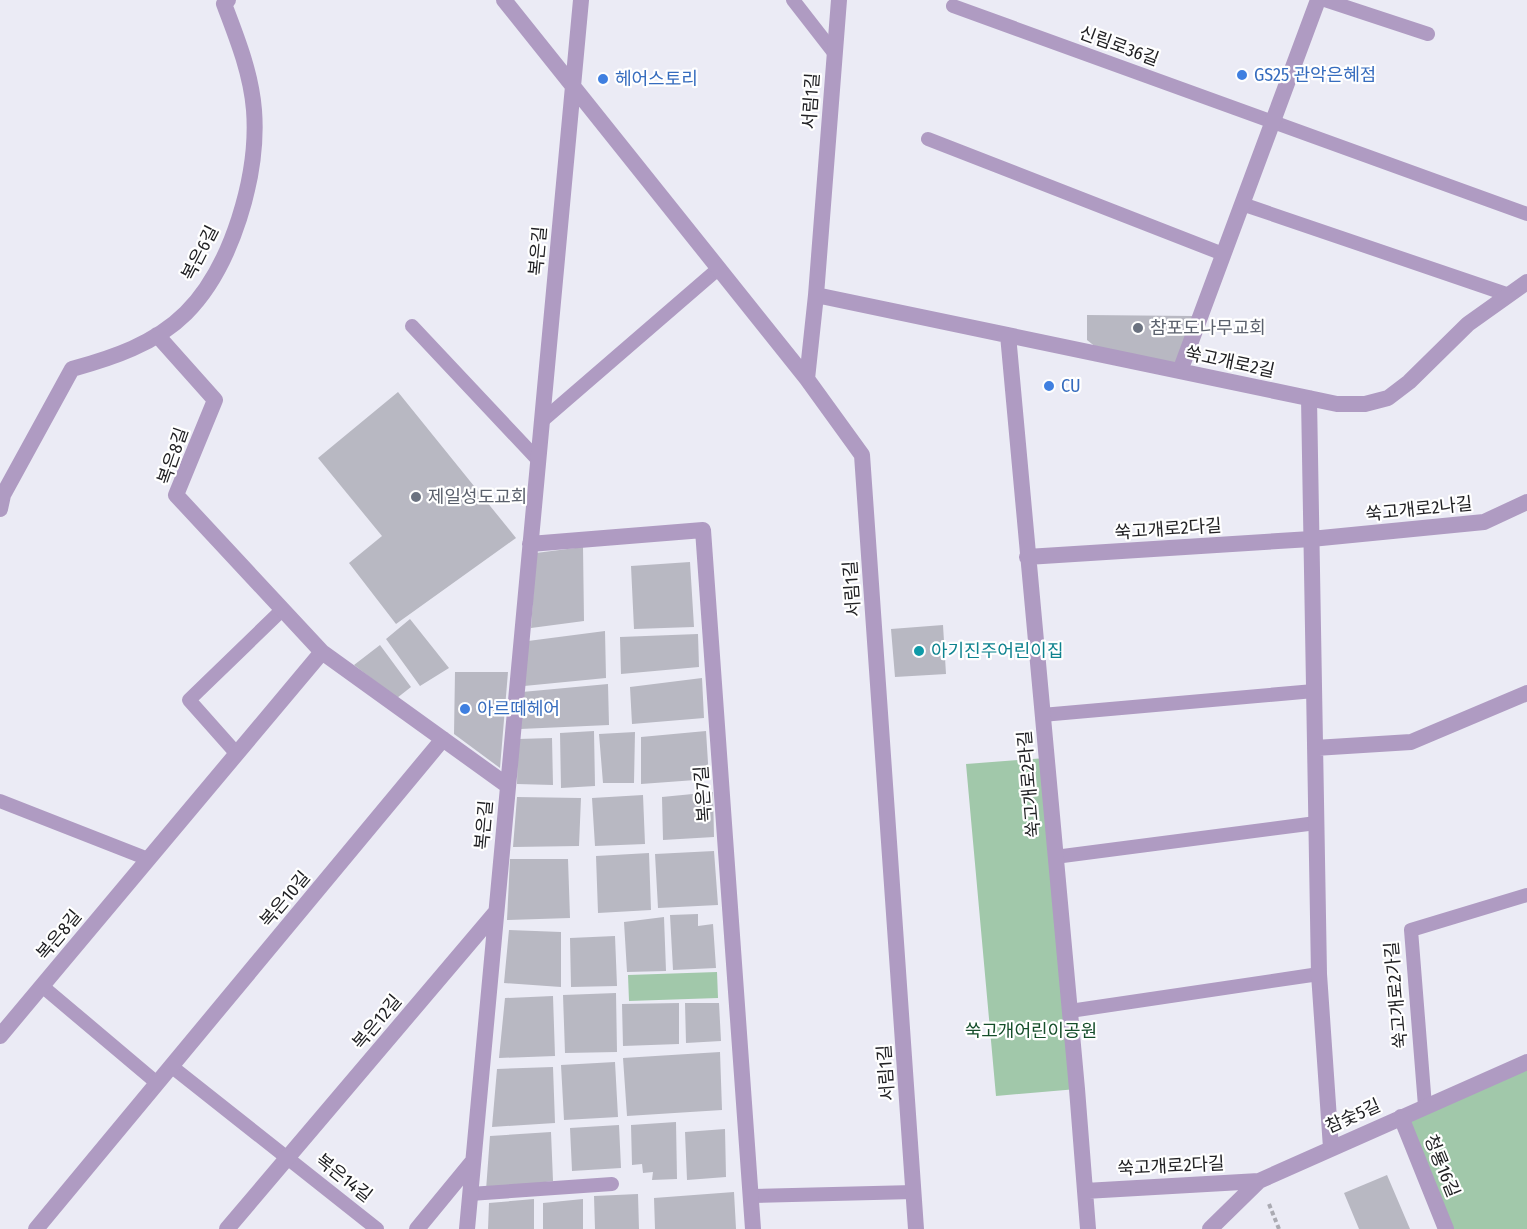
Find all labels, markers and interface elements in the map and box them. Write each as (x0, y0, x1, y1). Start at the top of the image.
street label: 신림로36길 (1076, 21, 1162, 71)
place label: GS25 관악은혜점 (1254, 64, 1376, 86)
place label: 헤어스토리 (615, 68, 698, 90)
marker: GS25 관악은혜점 (1235, 68, 1249, 82)
marker: 헤어스토리 (596, 72, 610, 86)
street label: 서림1길 (798, 72, 824, 130)
street label: 복은6길 (177, 222, 223, 284)
street label: 복은길 (525, 225, 551, 277)
place label: 참포도나무교회 (1150, 317, 1266, 339)
marker: 참포도나무교회 (1131, 321, 1145, 335)
street label: 쑥고개로2길 (1183, 342, 1277, 382)
place label: CU (1061, 375, 1081, 397)
marker: CU (1042, 379, 1056, 393)
street label: 복은8길 (153, 425, 193, 487)
place label: 제일성도교회 (428, 486, 527, 508)
marker: 제일성도교회 (409, 490, 423, 504)
street label: 쑥고개로2나길 (1364, 492, 1474, 526)
street label: 쑥고개로2다길 (1114, 514, 1222, 544)
street label: 서림1길 (839, 560, 865, 618)
place label: 아기진주어린이집 (931, 640, 1063, 662)
marker: 아기진주어린이집 (912, 644, 926, 658)
place label: 아르떼헤어 (477, 698, 560, 720)
marker: 아르떼헤어 (458, 702, 472, 716)
street label: 쑥고개로2라길 (1013, 730, 1045, 838)
street label: 복은7길 (690, 765, 716, 823)
street label: 복은길 (471, 799, 497, 851)
street label: 복은10길 (255, 867, 315, 931)
street label: 복은8길 (32, 905, 86, 965)
street label: 쑥고개로2가길 (1380, 941, 1412, 1049)
street label: 복은12길 (348, 990, 406, 1054)
park label: 쑥고개어린이공원 (965, 1020, 1097, 1042)
street label: 서림1길 (873, 1044, 899, 1102)
street label: 참숯5길 (1322, 1094, 1384, 1138)
street label: 청룡16길 (1420, 1131, 1464, 1201)
street label: 복은14길 (311, 1149, 377, 1207)
street label: 쑥고개로2다길 (1117, 1152, 1225, 1180)

